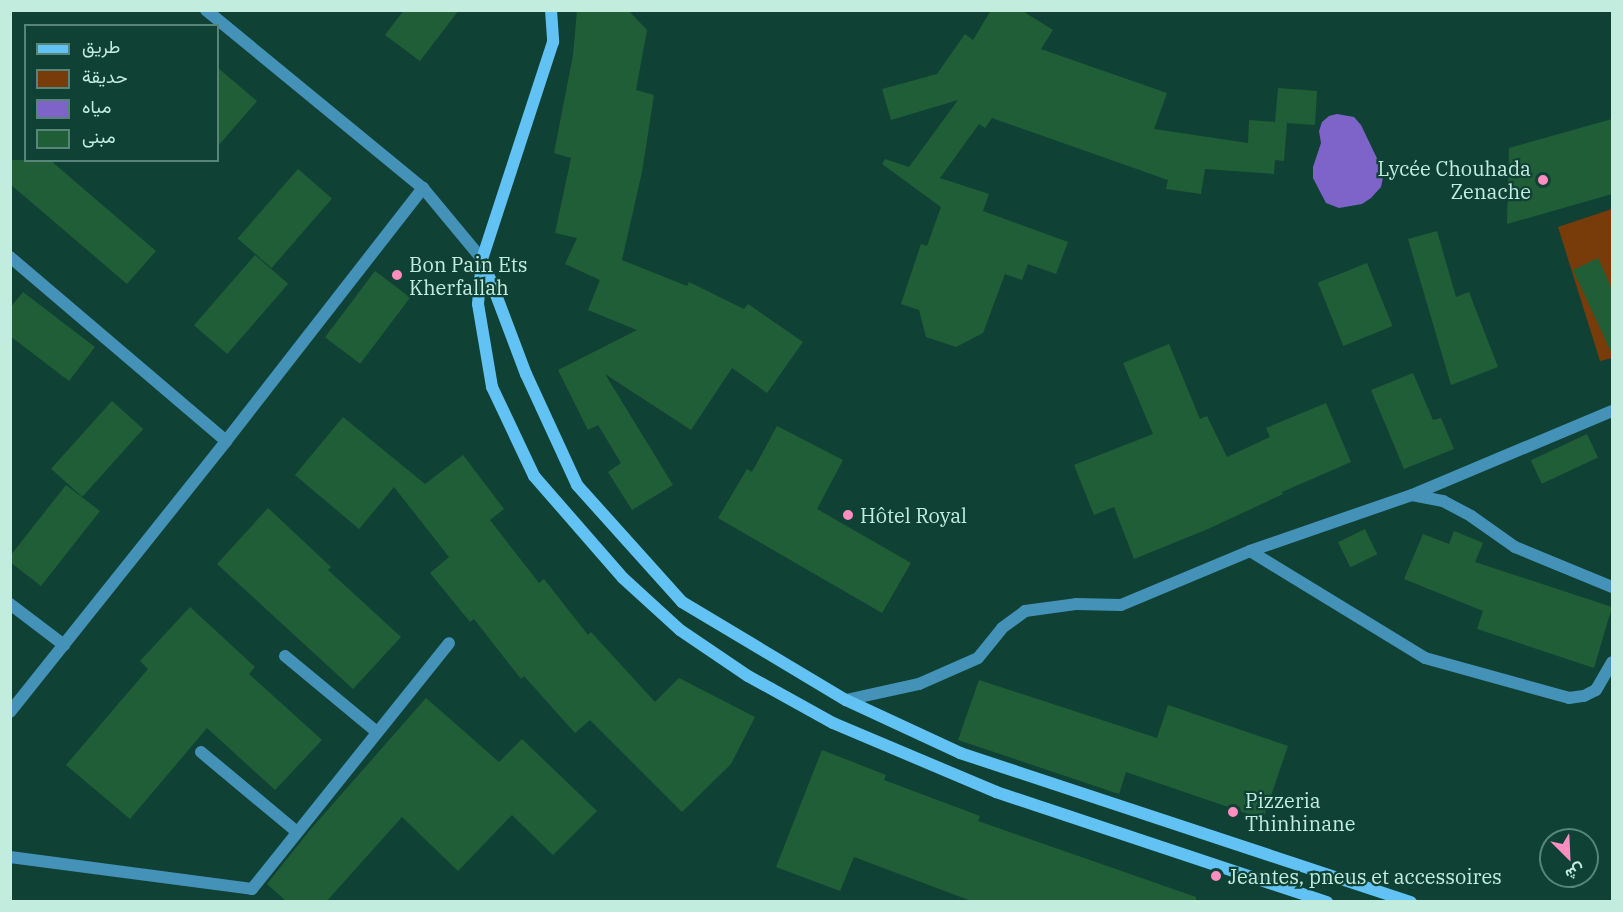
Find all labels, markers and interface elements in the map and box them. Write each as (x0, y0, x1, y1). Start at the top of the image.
legend (24, 24, 219, 162)
text: طريق (82, 35, 120, 58)
text: حديقة (82, 65, 128, 88)
text: مياه (82, 95, 111, 118)
text: مبنى (82, 125, 116, 148)
place label: Lycée Chouhada Zenache (1377, 156, 1531, 203)
marker: Lycée Chouhada Zenache (1536, 173, 1550, 187)
place label: Bon Pain Ets Kherfallah (409, 252, 528, 299)
marker: Bon Pain Ets Kherfallah (390, 268, 404, 282)
place label: Hôtel Royal (860, 503, 967, 527)
marker: Hôtel Royal (841, 508, 855, 522)
place label: Pizzeria Thinhinane (1245, 789, 1356, 836)
marker: Pizzeria Thinhinane (1226, 805, 1240, 819)
north arrow (1539, 828, 1599, 888)
text: ش (1563, 860, 1588, 886)
place label: Jeantes, pneus et accessoires (1228, 864, 1502, 888)
marker: Jeantes, pneus et accessoires (1209, 869, 1223, 883)

